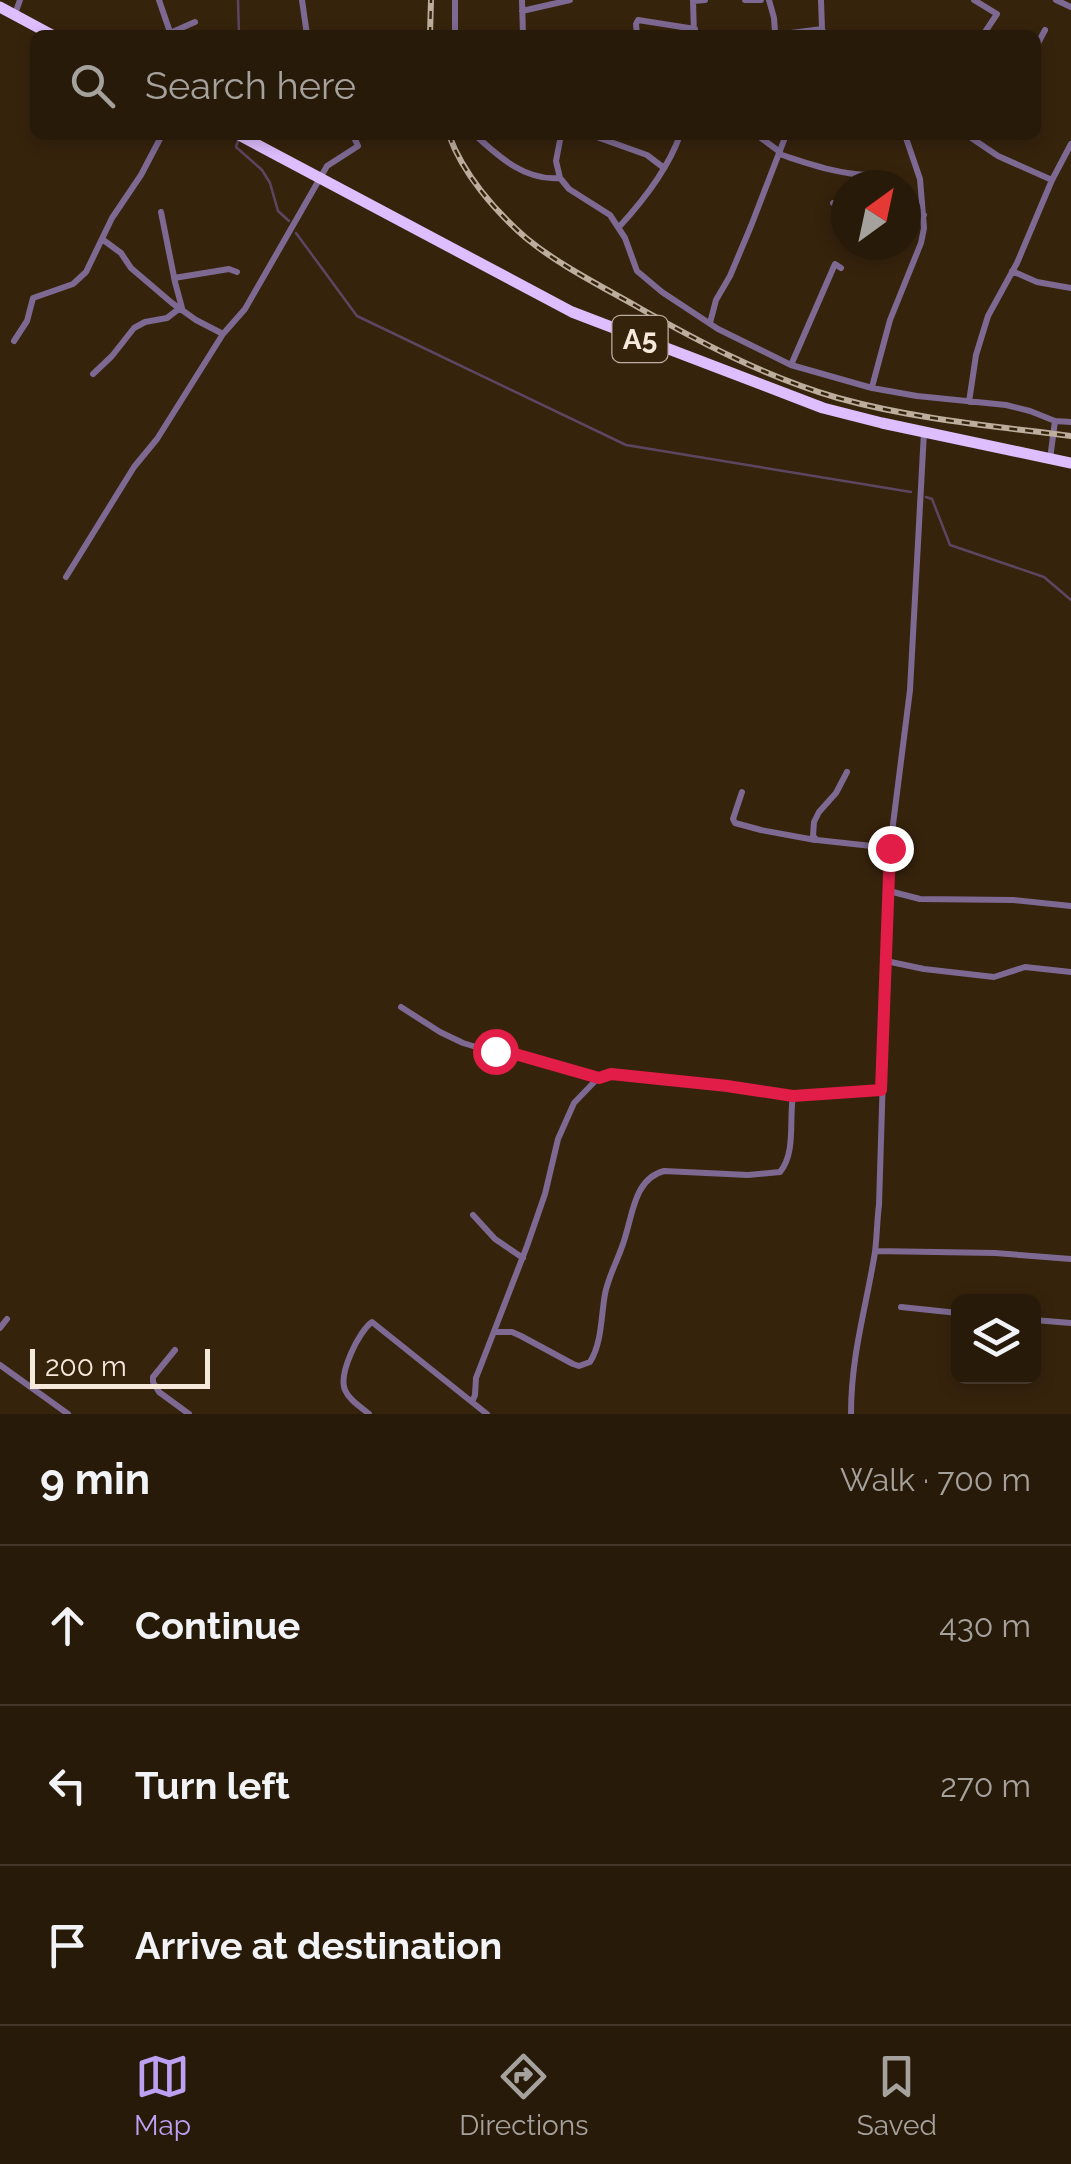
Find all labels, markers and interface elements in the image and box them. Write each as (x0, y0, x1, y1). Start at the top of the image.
search box (30, 30, 1041, 140)
icon: search (65, 58, 120, 113)
text: Search here (145, 63, 356, 108)
north arrow (831, 170, 921, 260)
road number: A5 (612, 316, 668, 362)
route end (868, 826, 914, 872)
route start (473, 1029, 519, 1075)
map controls (951, 1294, 1041, 1384)
button: layers (951, 1294, 1041, 1384)
scale bar (30, 1344, 210, 1388)
text: 200 m (45, 1350, 127, 1383)
text: 9 min (40, 1455, 150, 1504)
text: Walk · 700 m (840, 1461, 1031, 1498)
icon: ahead (40, 1598, 95, 1653)
text: Continue (135, 1603, 300, 1648)
text: 430 m (939, 1607, 1031, 1644)
icon: left (40, 1758, 95, 1813)
text: Turn left (135, 1763, 290, 1808)
text: 270 m (940, 1767, 1031, 1804)
icon: arrive (40, 1918, 95, 1973)
text: Arrive at destination (135, 1923, 502, 1968)
tab: Map (134, 2049, 191, 2142)
tab: Directions (459, 2049, 589, 2142)
tab: Saved (857, 2049, 937, 2142)

